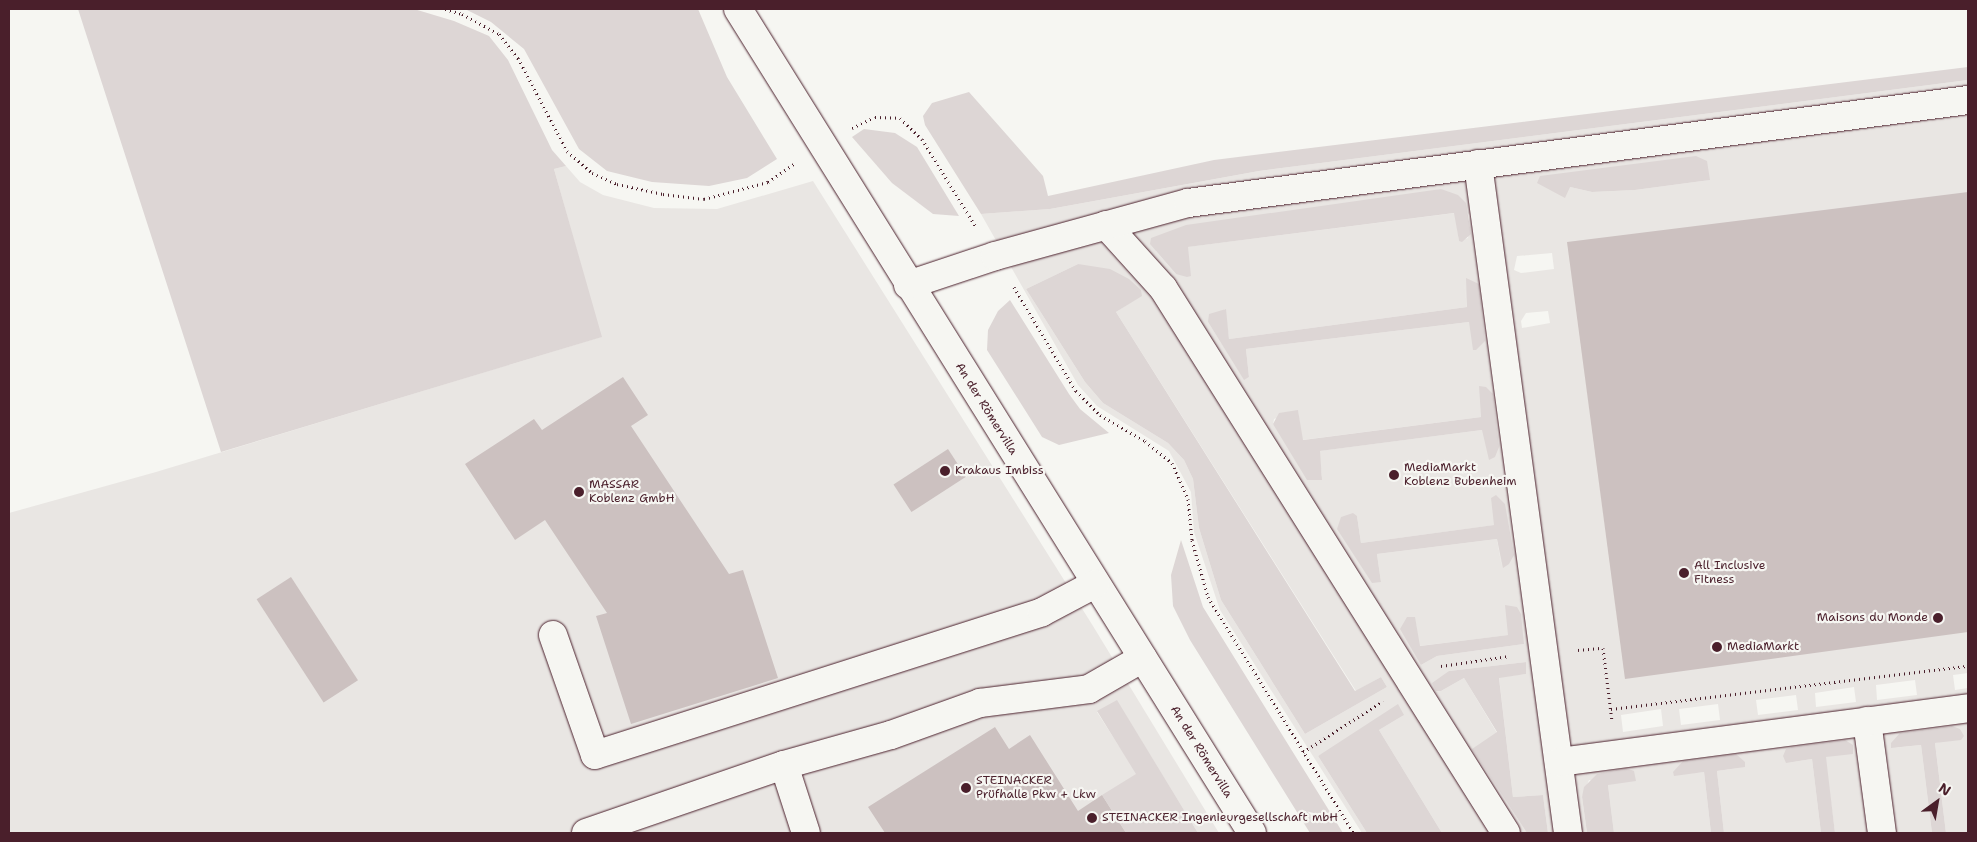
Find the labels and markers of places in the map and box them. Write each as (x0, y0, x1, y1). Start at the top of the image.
place label: MediaMarkt Koblenz Bubenheim (1404, 461, 1517, 489)
place label: Krakaus Imbiss (955, 464, 1044, 478)
marker: Krakaus Imbiss (939, 465, 951, 477)
marker: MediaMarkt Koblenz Bubenheim (1388, 469, 1400, 481)
place label: MASSAR Koblenz GmbH (589, 478, 674, 506)
marker: MASSAR Koblenz GmbH (573, 486, 585, 498)
place label: All Inclusive Fitness (1694, 559, 1766, 587)
marker: All Inclusive Fitness (1678, 567, 1690, 579)
place label: Maisons du Monde (1817, 611, 1928, 625)
marker: Maisons du Monde (1932, 612, 1944, 624)
place label: MediaMarkt (1727, 640, 1799, 654)
marker: MediaMarkt (1711, 641, 1723, 653)
place label: STEINACKER Prüfhalle Pkw + Lkw (976, 774, 1096, 802)
marker: STEINACKER Prüfhalle Pkw + Lkw (960, 782, 972, 794)
place label: STEINACKER Ingenieurgesellschaft mbH (1102, 811, 1338, 825)
marker: STEINACKER Ingenieurgesellschaft mbH (1086, 812, 1098, 824)

